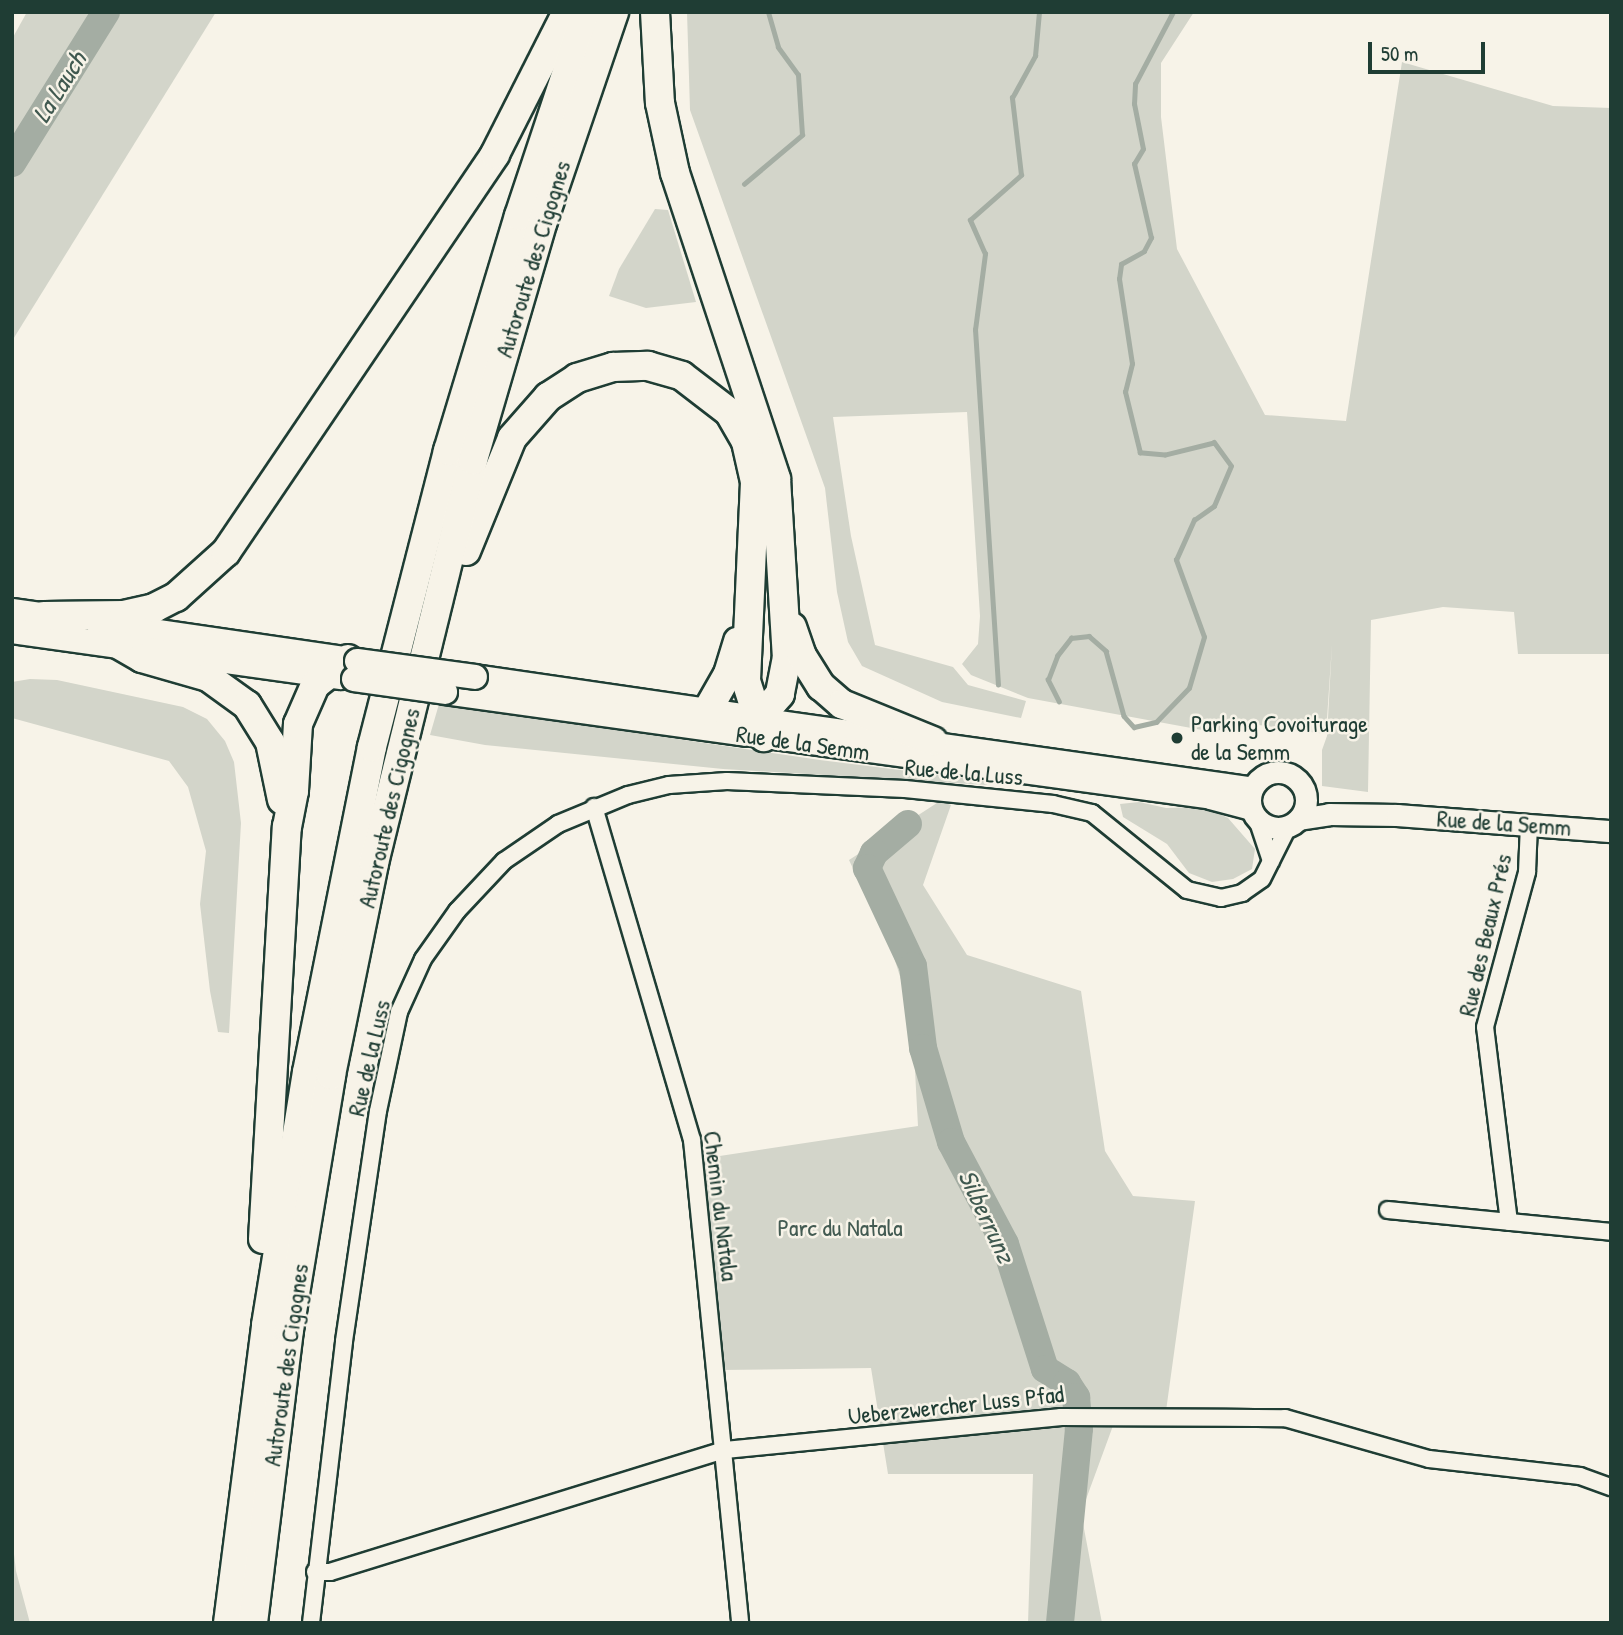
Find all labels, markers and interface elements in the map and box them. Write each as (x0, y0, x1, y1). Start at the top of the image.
scale bar (1371, 28, 1488, 72)
text: 50 m (1381, 39, 1418, 68)
water label: La Lauch (25, 46, 93, 128)
street label: Autoroute des Cigognes (489, 157, 577, 361)
street label: Autoroute des Cigognes (352, 705, 426, 911)
place label: Parking Covoiturage de la Semm (1191, 710, 1368, 766)
street label: Rue de la Semm (734, 719, 872, 767)
marker: Parking Covoiturage de la Semm (1169, 730, 1185, 746)
street label: Rue de la Luss (904, 752, 1024, 792)
street label: Rue de la Semm (1436, 804, 1572, 842)
street label: Rue des Beaux Prés (1452, 851, 1518, 1019)
street label: Rue de la Luss (342, 997, 396, 1119)
street label: Chemin du Natala (698, 1129, 744, 1283)
water label: Silberrunz (952, 1165, 1022, 1267)
park label: Parc du Natala (777, 1214, 903, 1242)
street label: Autoroute des Cigognes (258, 1262, 314, 1468)
street label: Ueberzwercher Luss Pfad (847, 1379, 1065, 1431)

